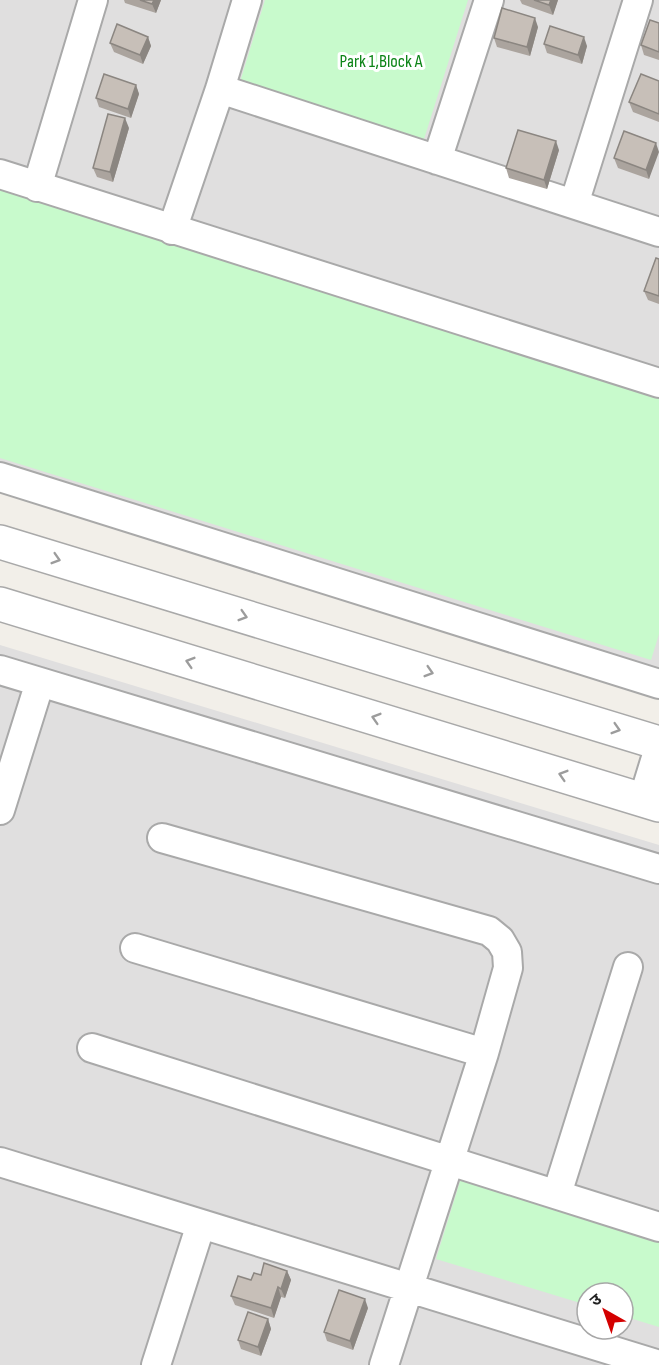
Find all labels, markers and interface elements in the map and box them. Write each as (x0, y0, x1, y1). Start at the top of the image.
park label: Park 1,Block A (340, 51, 423, 72)
one-way arrow (50, 552, 61, 564)
one-way arrow (237, 609, 247, 621)
one-way arrow (185, 657, 196, 669)
one-way arrow (423, 665, 434, 678)
one-way arrow (372, 713, 382, 725)
one-way arrow (610, 722, 621, 734)
one-way arrow (558, 769, 569, 782)
north arrow (575, 1281, 635, 1341)
text: उ (587, 1290, 606, 1311)

